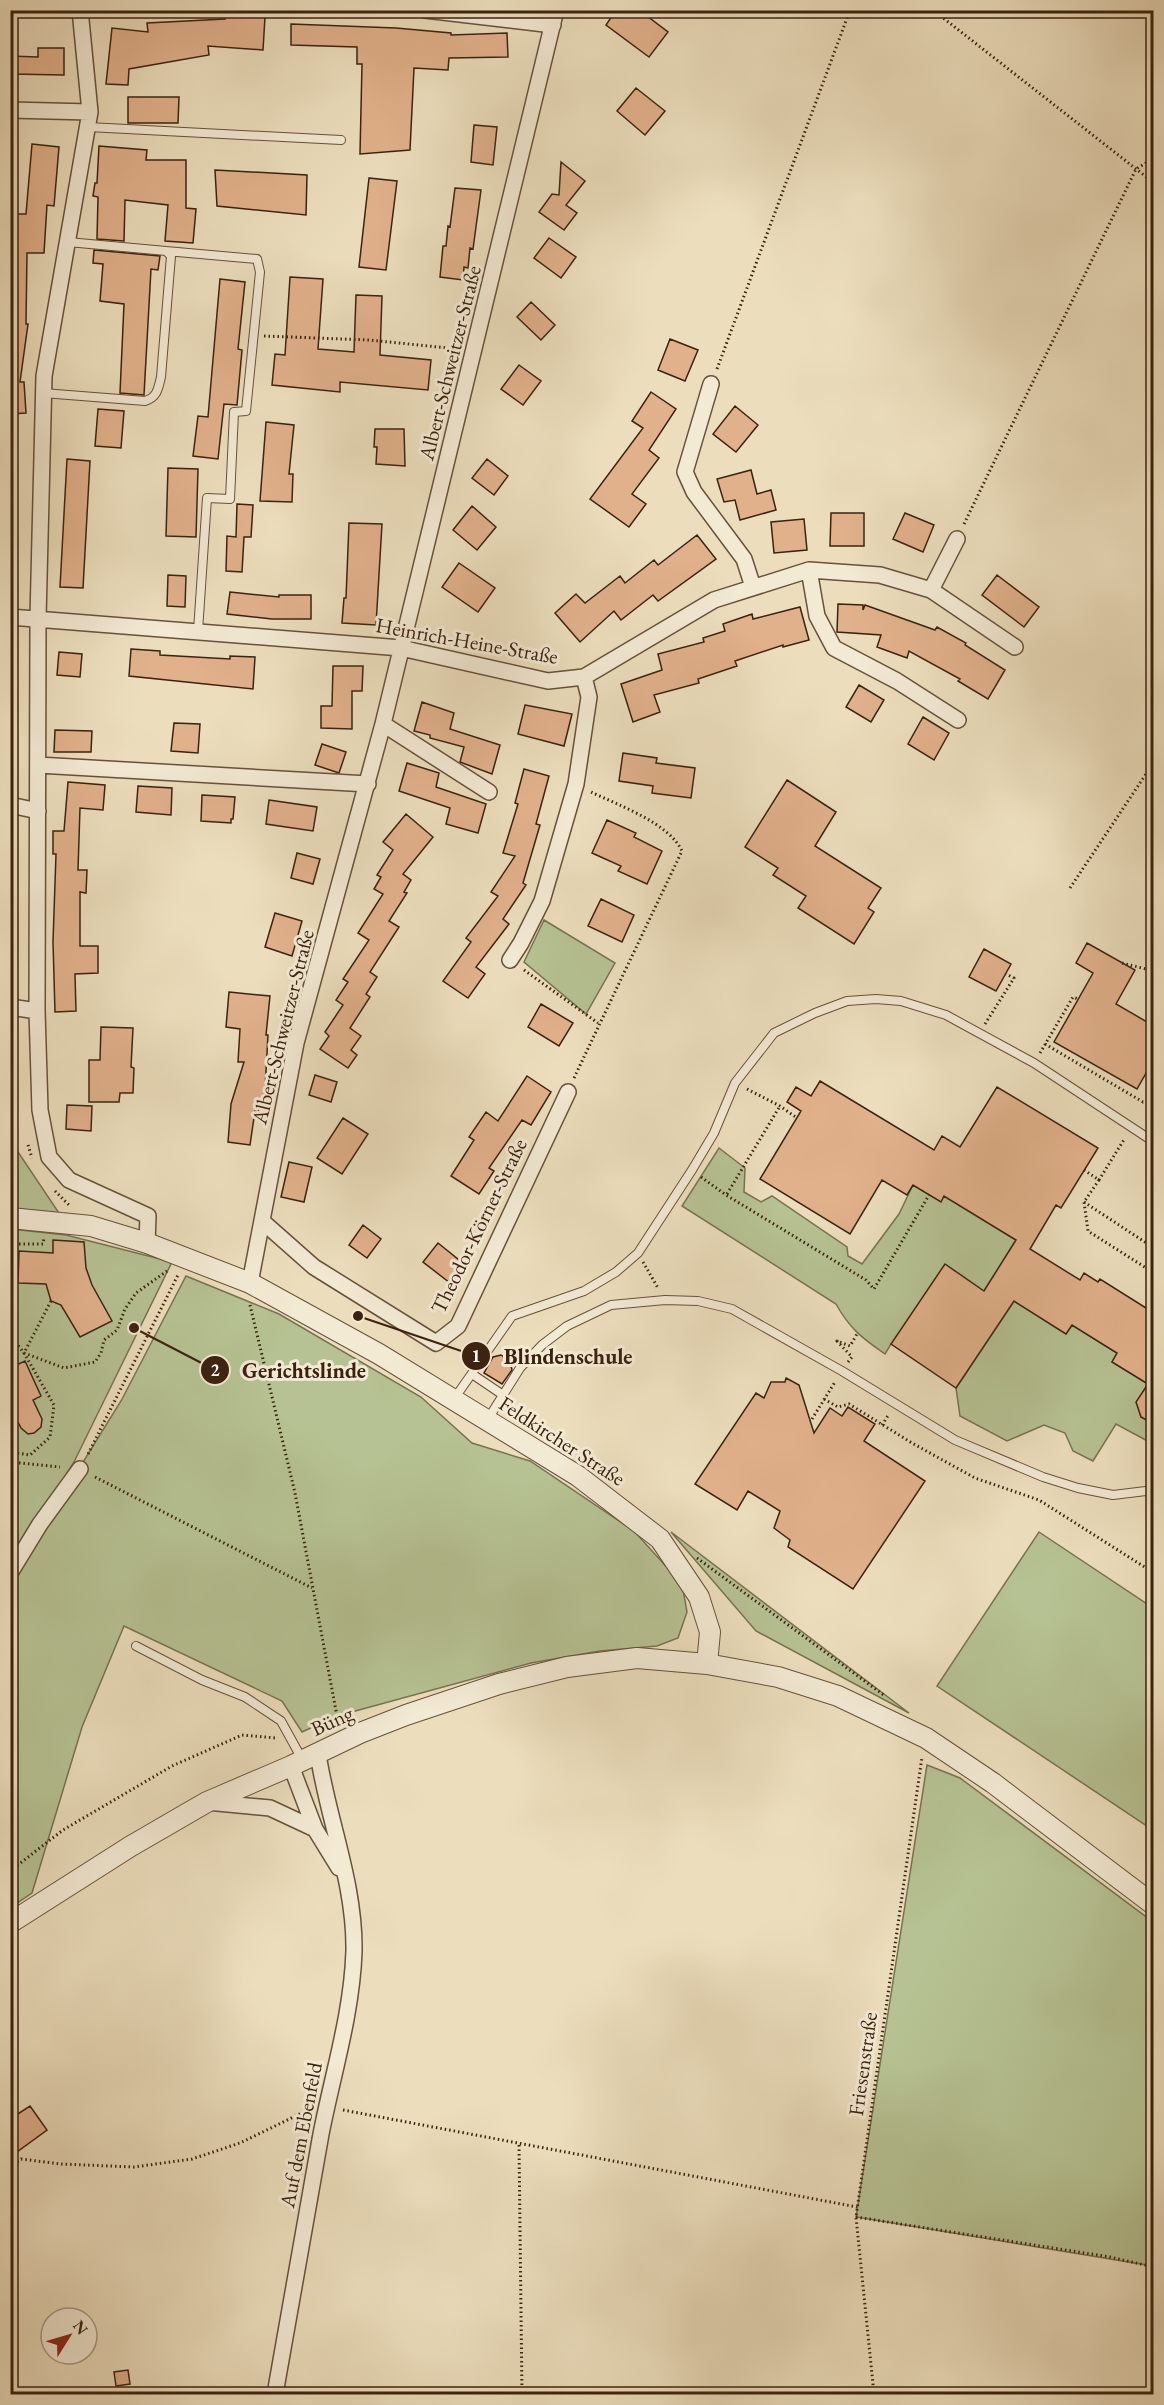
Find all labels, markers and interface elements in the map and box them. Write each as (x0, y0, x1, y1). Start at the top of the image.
street label: Albert-Schweitzer-Straße (412, 263, 487, 464)
street label: Heinrich-Heine-Straße (374, 611, 560, 670)
street label: Albert-Schweitzer-Straße (245, 927, 320, 1128)
street label: Theodor-Körner-Straße (424, 1134, 533, 1318)
callout: Blindenschule (461, 1336, 644, 1376)
text: Blindenschule (504, 1342, 632, 1371)
text: 1 (471, 1344, 481, 1367)
callout: Gerichtslinde (200, 1350, 378, 1390)
text: Gerichtslinde (242, 1356, 366, 1385)
text: 2 (210, 1358, 220, 1381)
street label: Feldkircher Straße (494, 1390, 631, 1491)
street label: Büng (306, 1699, 358, 1742)
street label: Friesenstraße (842, 2010, 883, 2118)
street label: Auf dem Ebenfeld (273, 2059, 328, 2211)
north arrow (39, 2306, 99, 2366)
text: N (68, 2316, 93, 2339)

